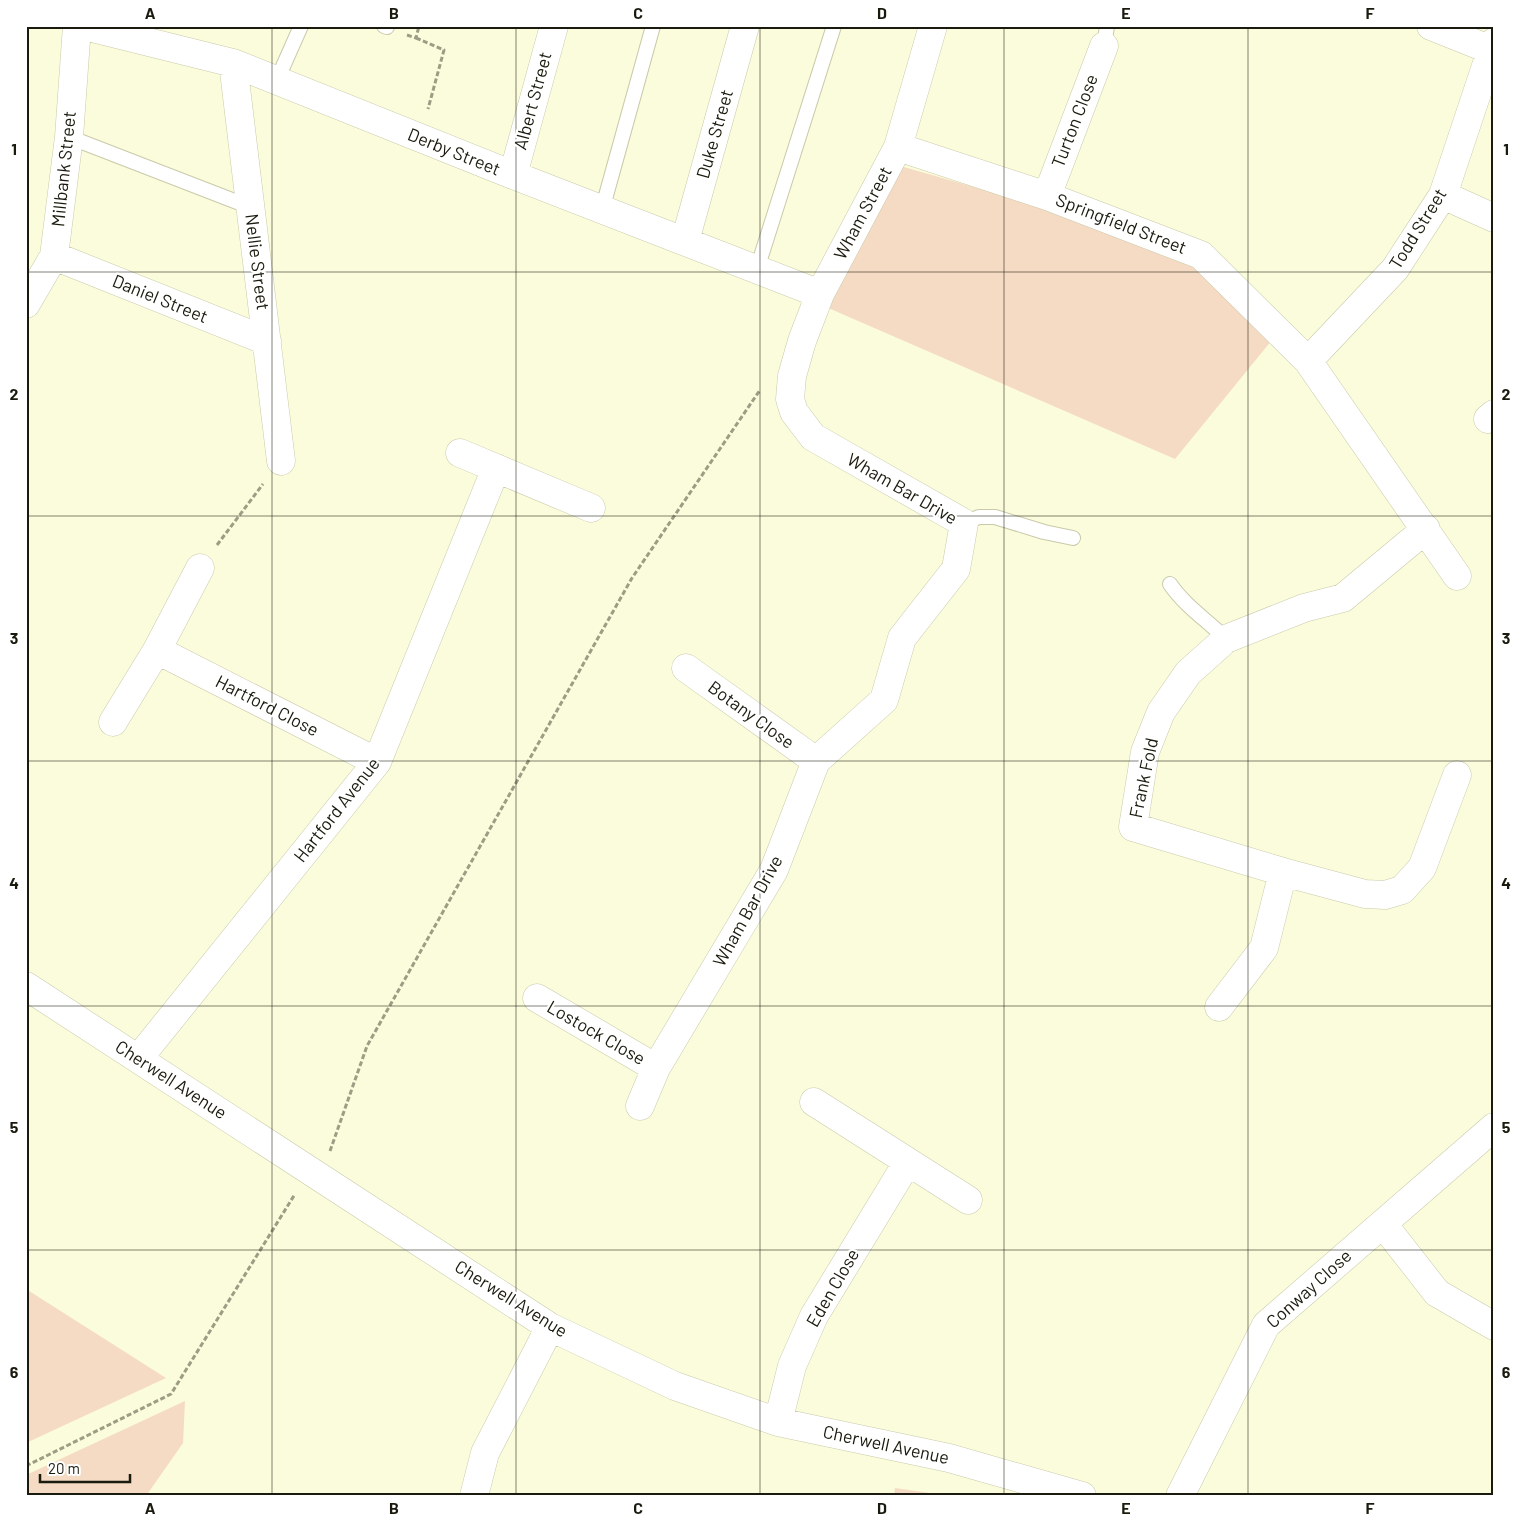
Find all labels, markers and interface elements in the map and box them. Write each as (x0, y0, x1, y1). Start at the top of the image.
text: A (145, 3, 156, 22)
text: B (389, 3, 399, 22)
text: C (633, 3, 643, 22)
text: D (877, 3, 887, 22)
text: E (1121, 3, 1131, 22)
text: F (1366, 3, 1375, 22)
street label: Albert Street (508, 49, 556, 152)
street label: Turton Close (1046, 71, 1102, 171)
street label: Duke Street (691, 87, 737, 181)
street label: Millbank Street (46, 110, 80, 228)
street label: Derby Street (405, 123, 504, 180)
text: 1 (11, 139, 17, 158)
text: 1 (1503, 139, 1509, 158)
street label: Wham Street (828, 162, 896, 263)
street label: Todd Street (1384, 184, 1451, 273)
street label: Springfield Street (1053, 188, 1190, 258)
street label: Nellie Street (241, 212, 275, 311)
street label: Daniel Street (109, 269, 211, 327)
text: 2 (10, 384, 19, 403)
text: 2 (1502, 384, 1511, 403)
street label: Wham Bar Drive (843, 448, 962, 529)
text: 3 (10, 628, 18, 647)
text: 3 (1502, 628, 1510, 647)
street label: Hartford Close (212, 670, 323, 740)
street label: Botany Close (704, 676, 799, 753)
street label: Frank Fold (1124, 736, 1162, 820)
street label: Hartford Avenue (289, 753, 384, 866)
street label: Wham Bar Drive (707, 851, 787, 970)
text: 4 (9, 873, 19, 892)
text: 4 (1501, 873, 1511, 892)
street label: Lostock Close (543, 995, 650, 1069)
street label: Cherwell Avenue (112, 1035, 231, 1123)
text: 5 (10, 1117, 19, 1136)
text: 5 (1502, 1117, 1511, 1136)
street label: Eden Close (801, 1244, 863, 1331)
street label: Conway Close (1261, 1244, 1356, 1332)
street label: Cherwell Avenue (451, 1255, 572, 1342)
text: 6 (10, 1362, 19, 1381)
text: 6 (1502, 1362, 1511, 1381)
street label: Cherwell Avenue (821, 1420, 951, 1468)
scale bar (40, 1452, 130, 1484)
text: 20 m (48, 1459, 80, 1477)
text: A (145, 1498, 156, 1517)
text: B (389, 1498, 399, 1517)
text: C (633, 1498, 643, 1517)
text: D (877, 1498, 887, 1517)
text: E (1121, 1498, 1131, 1517)
text: F (1366, 1498, 1375, 1517)

